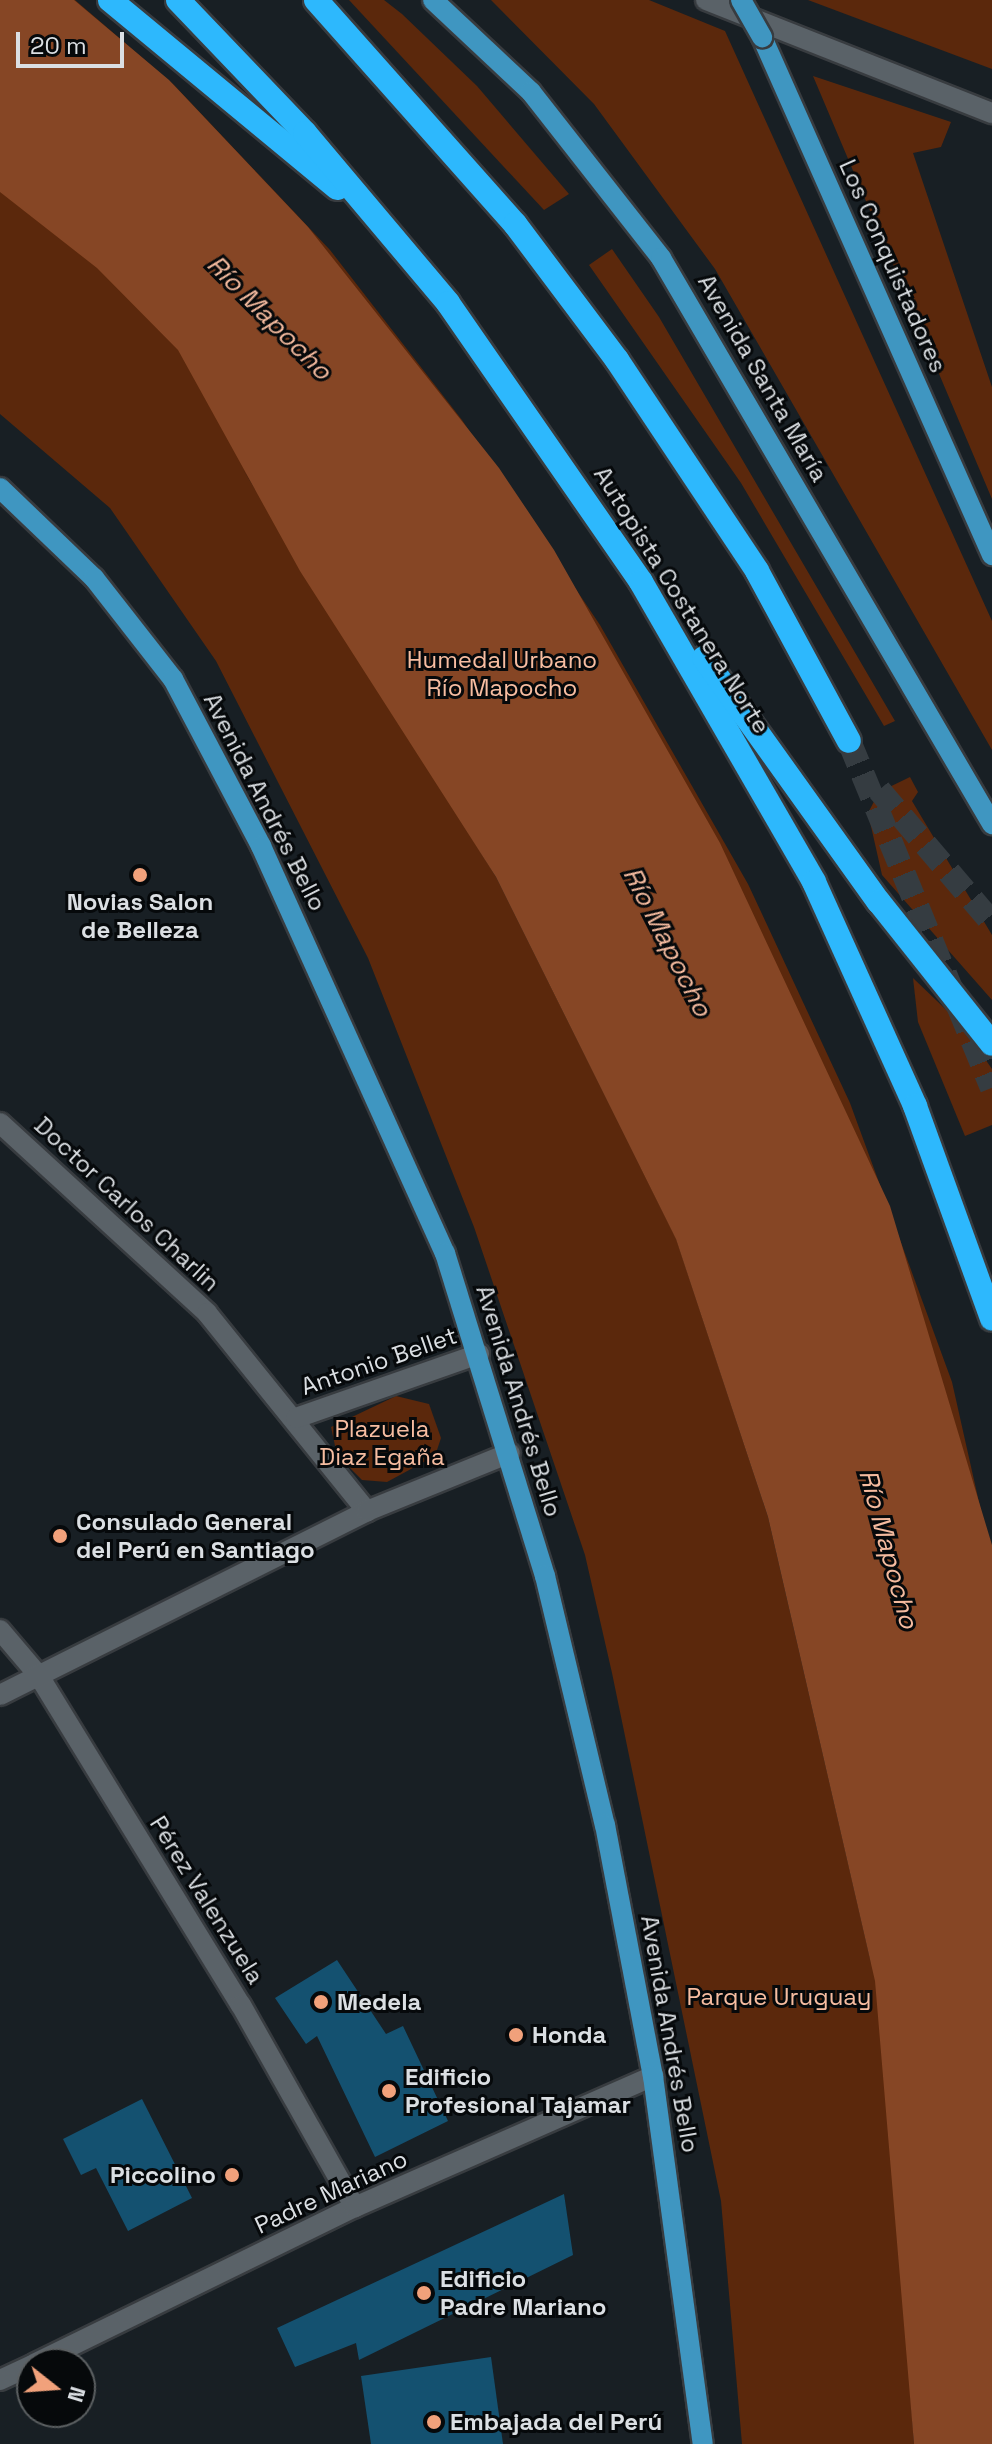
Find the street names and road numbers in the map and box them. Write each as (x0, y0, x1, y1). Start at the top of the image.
street label: Los Conquistadores (833, 155, 953, 377)
street label: Avenida Santa María (692, 269, 834, 487)
street label: Autopista Costanera Norte (588, 461, 776, 739)
street label: Avenida Andrés Bello (197, 688, 333, 916)
street label: Doctor Carlos Charlin (29, 1111, 225, 1297)
street label: Avenida Andrés Bello (470, 1282, 568, 1520)
street label: Antonio Bellet (297, 1321, 461, 1401)
street label: Pérez Valenzuela (144, 1811, 270, 1989)
street label: Avenida Andrés Bello (635, 1913, 705, 2155)
street label: Padre Mariano (250, 2144, 412, 2240)

